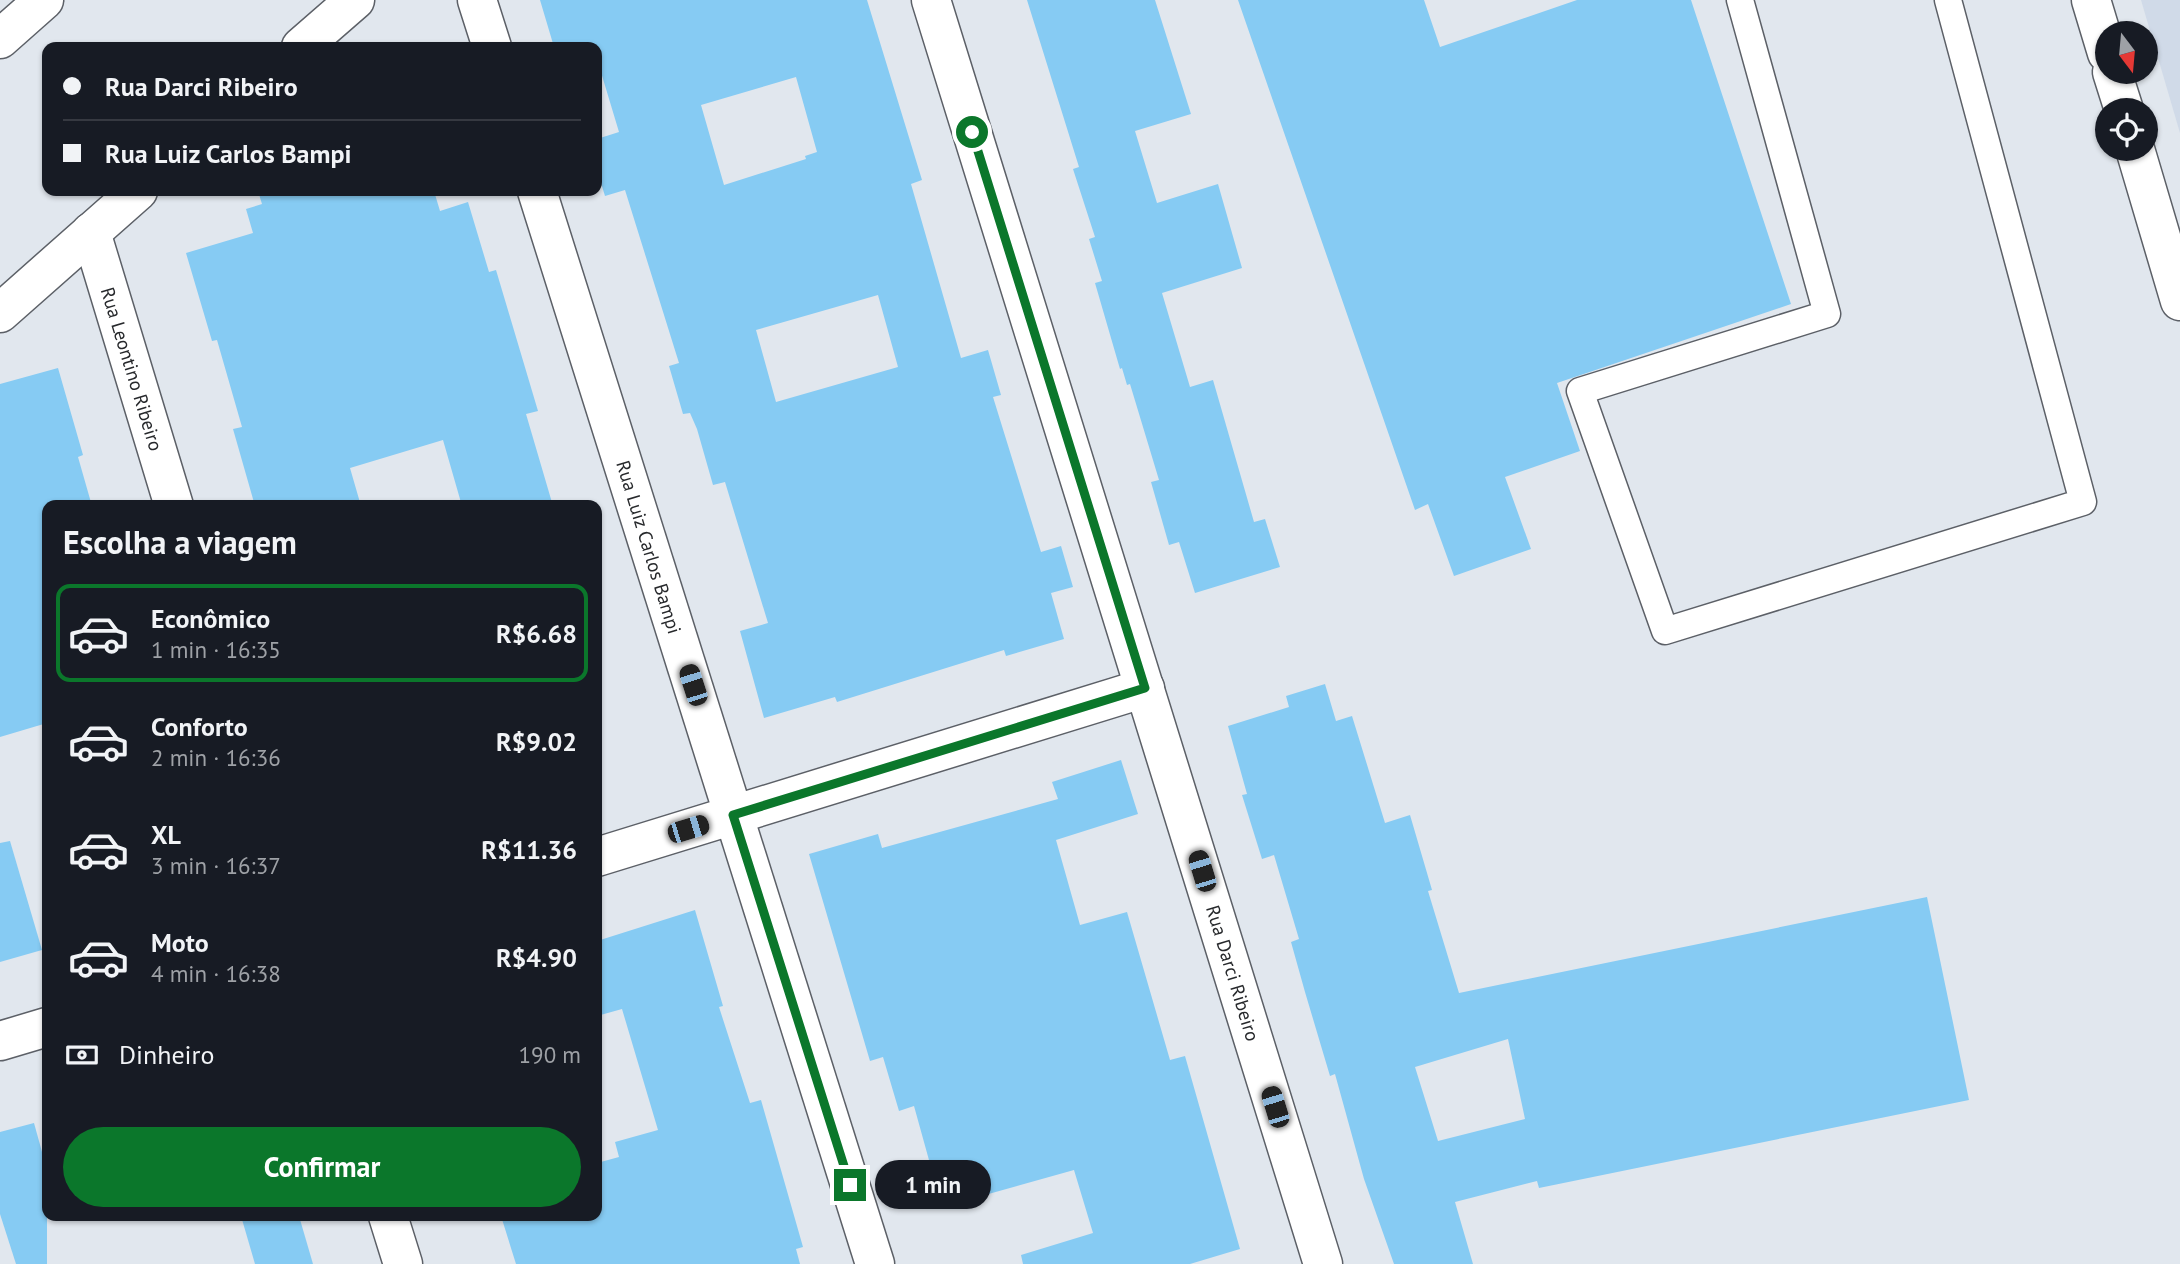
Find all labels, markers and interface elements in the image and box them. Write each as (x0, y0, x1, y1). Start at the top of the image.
north arrow (2095, 21, 2158, 84)
map controls (2095, 21, 2158, 161)
text: Rua Darci Ribeiro (105, 70, 298, 103)
button: locate (2095, 98, 2158, 161)
route start (956, 116, 988, 148)
text: Rua Luiz Carlos Bampi (105, 137, 351, 170)
street label: Rua Leontino Ribeiro (96, 284, 168, 454)
street label: Rua Luiz Carlos Bampi (611, 457, 687, 637)
text: Escolha a viagem (63, 521, 297, 563)
icon: car (67, 602, 130, 665)
text: Econômico (151, 602, 270, 635)
text: R$6.68 (496, 617, 577, 650)
text: 1 min · 16:35 (151, 635, 281, 664)
car (677, 662, 710, 708)
icon: car (67, 710, 130, 773)
text: Conforto (151, 710, 248, 743)
text: R$9.02 (496, 725, 577, 758)
text: 2 min · 16:36 (151, 743, 281, 772)
car (665, 813, 712, 845)
icon: car (67, 818, 130, 881)
text: XL (151, 818, 181, 851)
text: R$11.36 (481, 833, 577, 866)
car (1186, 848, 1219, 894)
text: 3 min · 16:37 (151, 851, 281, 880)
street label: Rua Darci Ribeiro (1201, 902, 1265, 1044)
icon: car (67, 926, 130, 989)
text: Moto (151, 926, 209, 959)
text: R$4.90 (496, 941, 577, 974)
text: 4 min · 16:38 (151, 959, 281, 988)
icon: cash (63, 1036, 101, 1074)
text: Dinheiro (119, 1038, 214, 1071)
text: 190 m (519, 1040, 581, 1069)
car (1259, 1084, 1292, 1130)
button: Confirmar (63, 1127, 581, 1207)
callout: 1 min (874, 1160, 990, 1210)
route end (834, 1169, 866, 1201)
text: 1 min (905, 1170, 961, 1199)

